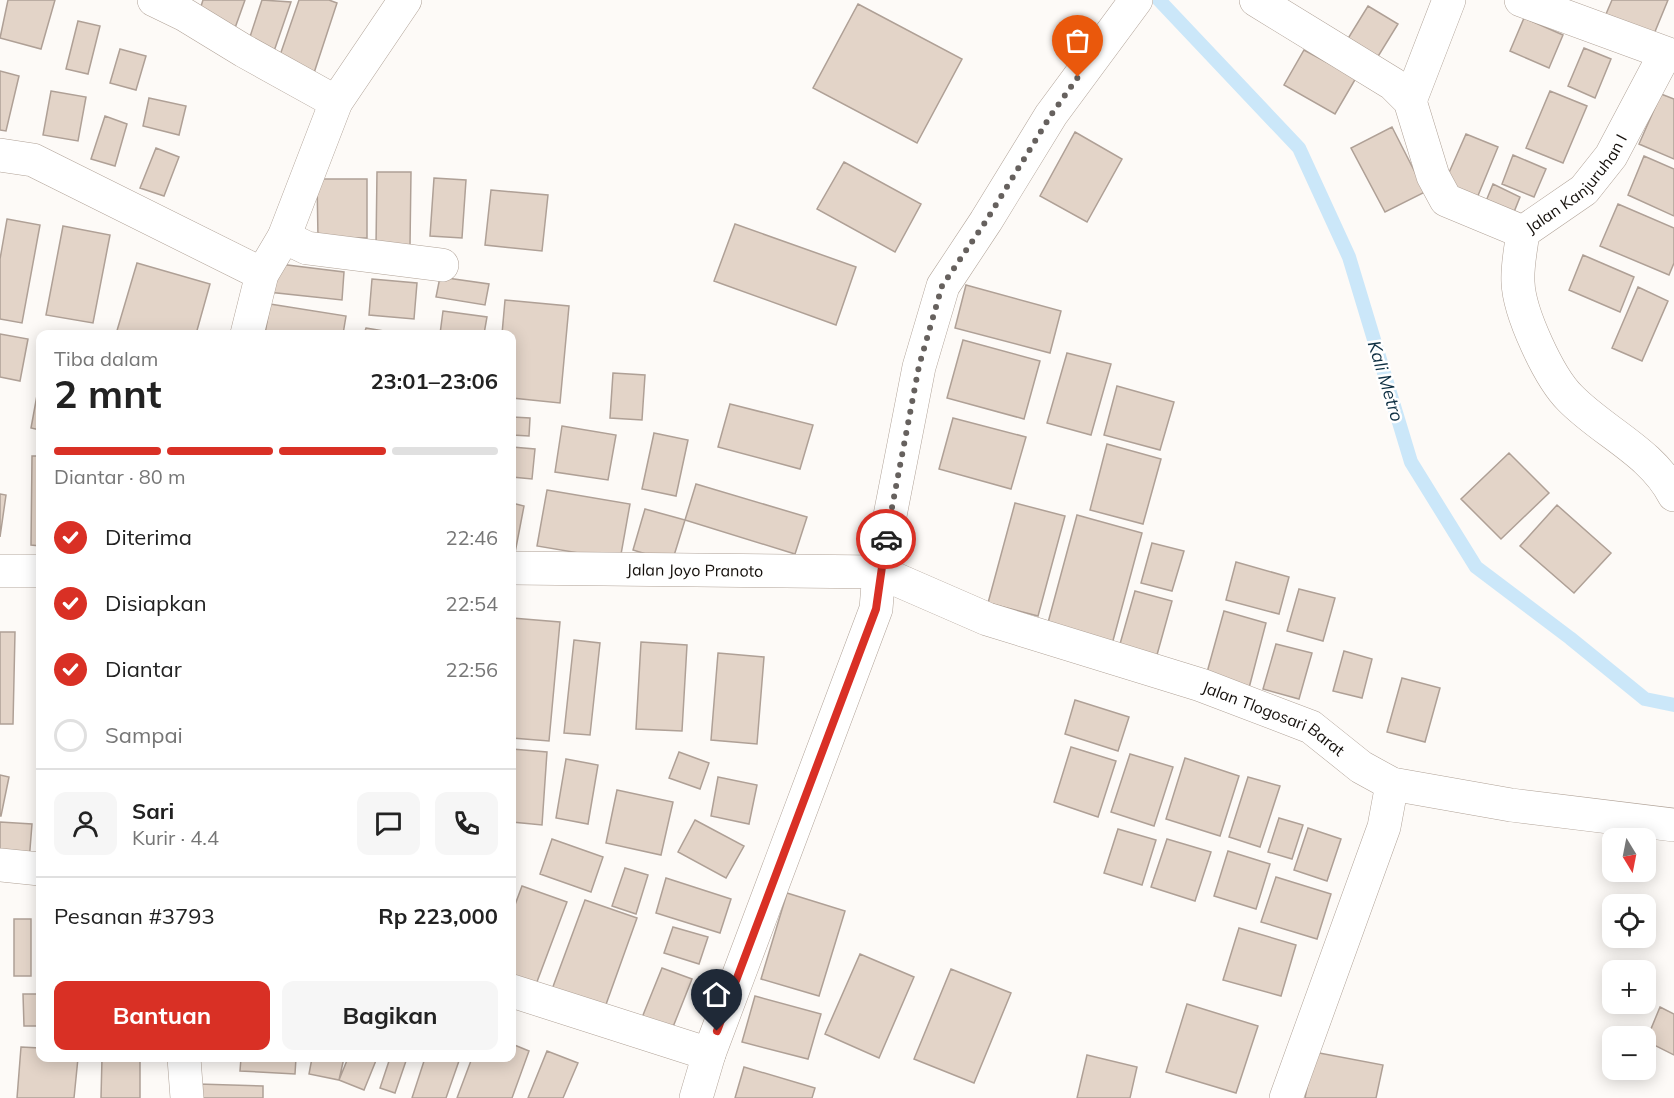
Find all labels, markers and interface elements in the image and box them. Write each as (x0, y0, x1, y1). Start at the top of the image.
pin (1052, 15, 1103, 77)
icon: bag (1061, 24, 1094, 57)
street label: Jalan Kanjuruhan I (1522, 130, 1631, 237)
water label: Kali Metro (1363, 338, 1409, 424)
text: Tiba dalam (54, 346, 158, 371)
text: 23:01–23:06 (370, 367, 498, 395)
text: 2 mnt (54, 369, 161, 418)
text: Diantar · 80 m (54, 464, 186, 489)
courier (856, 509, 916, 569)
icon: check (54, 521, 87, 554)
text: Diterima (105, 523, 192, 551)
icon: car (870, 523, 903, 556)
text: 22:46 (445, 525, 498, 550)
street label: Jalan Joyo Pranoto (627, 559, 763, 581)
icon: check (54, 587, 87, 620)
text: Disiapkan (105, 589, 207, 617)
text: 22:54 (445, 591, 498, 616)
icon: check (54, 653, 87, 686)
text: Diantar (105, 655, 182, 683)
text: 22:56 (445, 657, 498, 682)
street label: Jalan Tlogosari Barat (1199, 676, 1349, 760)
text: Sampai (105, 721, 183, 749)
button: person (54, 792, 117, 855)
button: chat (357, 792, 420, 855)
button: phone (435, 792, 498, 855)
text: Sari (132, 797, 174, 825)
text: Kurir · 4.4 (132, 825, 219, 850)
north arrow (1602, 828, 1656, 882)
map controls (1602, 828, 1656, 1080)
button: locate (1602, 894, 1656, 948)
text: Pesanan #3793 (54, 902, 215, 930)
text: Rp 223,000 (378, 902, 498, 930)
button: + (1602, 960, 1656, 1014)
pin (691, 969, 742, 1031)
icon: home (700, 978, 733, 1011)
button: Bantuan (54, 981, 270, 1050)
button: Bagikan (282, 981, 498, 1050)
button: − (1602, 1026, 1656, 1080)

